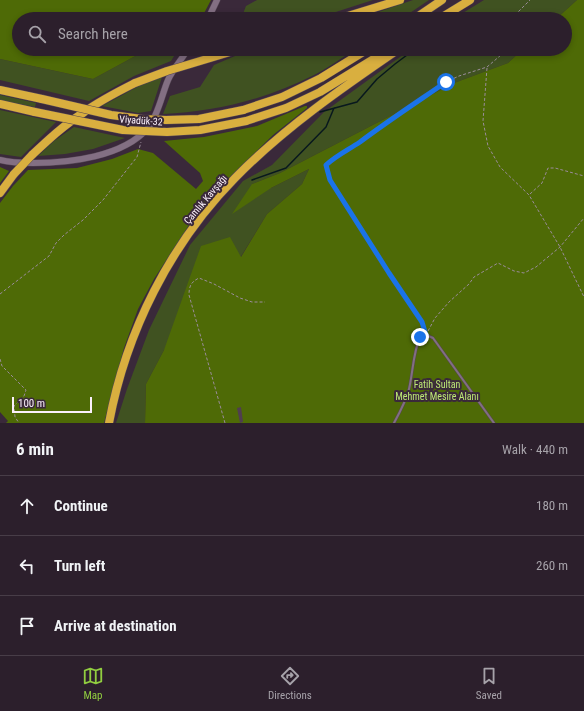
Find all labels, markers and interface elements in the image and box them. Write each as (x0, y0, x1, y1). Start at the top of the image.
search box (12, 12, 572, 56)
icon: search (26, 23, 48, 45)
text: Search here (58, 25, 128, 43)
route start (437, 73, 455, 91)
street label: Viyadük-32 (119, 113, 163, 128)
street label: Çamlık Kavşağı (182, 173, 229, 226)
route end (411, 328, 429, 346)
park label: Fatih Sultan Mehmet Mesire Alanı (395, 379, 479, 402)
scale bar (12, 395, 92, 414)
text: 100 m (18, 397, 45, 410)
text: 6 min (16, 439, 54, 459)
text: Walk · 440 m (502, 442, 568, 457)
icon: ahead (16, 495, 38, 517)
text: Continue (54, 497, 108, 515)
text: 180 m (536, 498, 568, 513)
icon: left (16, 555, 38, 577)
text: Turn left (54, 557, 105, 575)
text: 260 m (536, 558, 568, 573)
icon: arrive (16, 615, 38, 637)
text: Arrive at destination (54, 617, 177, 635)
tab: Map (82, 665, 104, 702)
tab: Directions (268, 665, 312, 702)
tab: Saved (476, 665, 502, 702)

